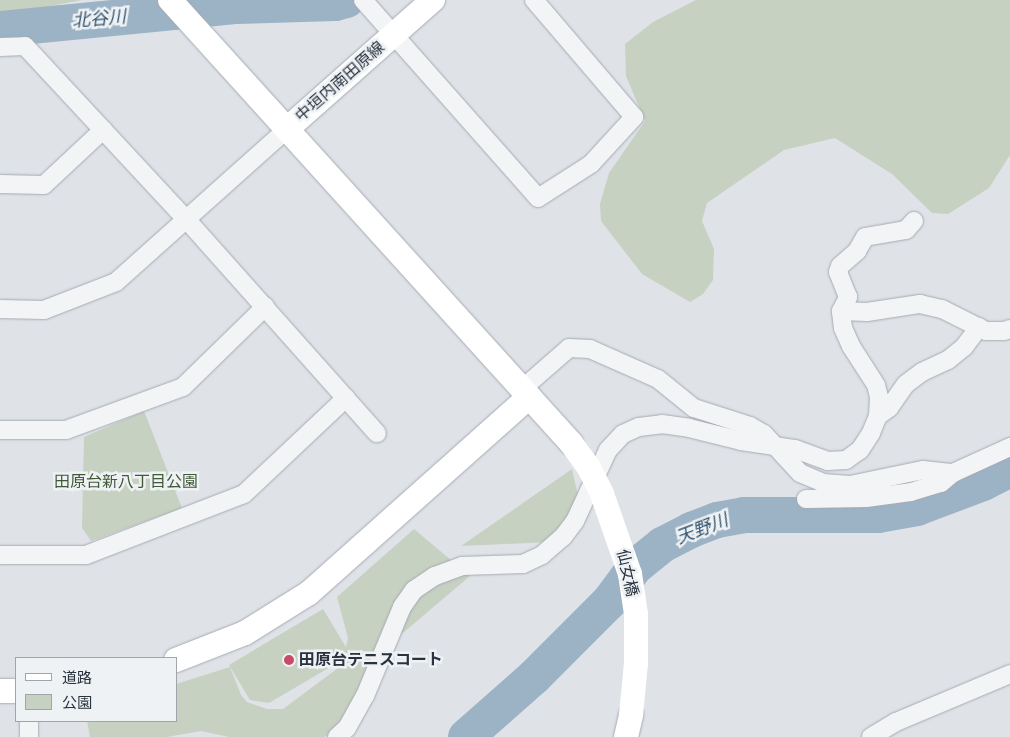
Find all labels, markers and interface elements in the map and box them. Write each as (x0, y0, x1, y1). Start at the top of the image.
water label: 北谷川 (71, 6, 127, 32)
street label: 中垣内南田原線 (291, 38, 389, 126)
park label: 田原台新八丁目公園 (54, 472, 198, 492)
water label: 天野川 (673, 509, 731, 549)
street label: 仙女橋 (612, 547, 642, 599)
place label: 田原台テニスコート (299, 650, 443, 670)
marker: 田原台テニスコート (283, 654, 295, 666)
legend (15, 657, 178, 722)
text: 道路 (62, 669, 92, 687)
text: 公園 (62, 694, 92, 712)

